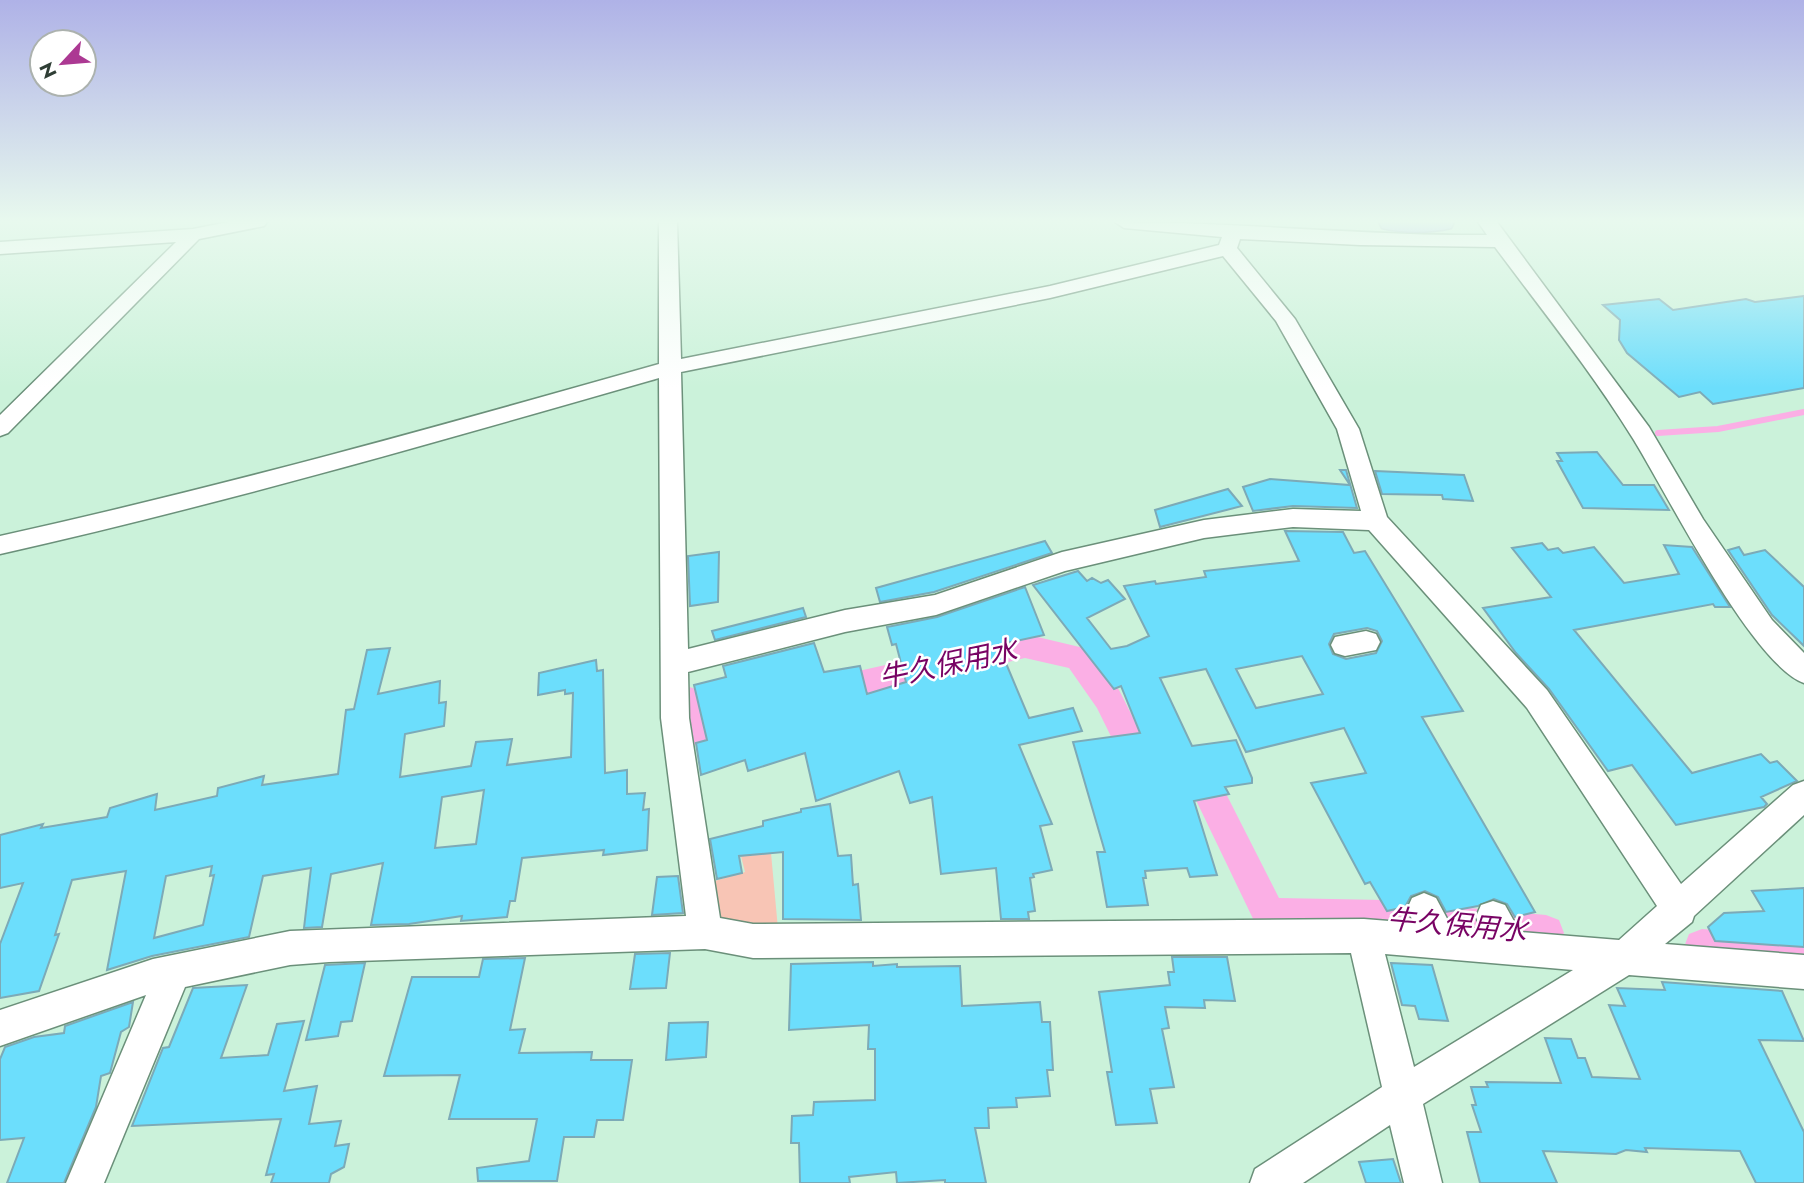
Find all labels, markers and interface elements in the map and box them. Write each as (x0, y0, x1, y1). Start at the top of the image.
north arrow (28, 28, 98, 98)
text: N (33, 58, 64, 83)
water label: 牛久保用水 (875, 629, 1024, 699)
water label: 牛久保用水 (1385, 898, 1532, 952)

